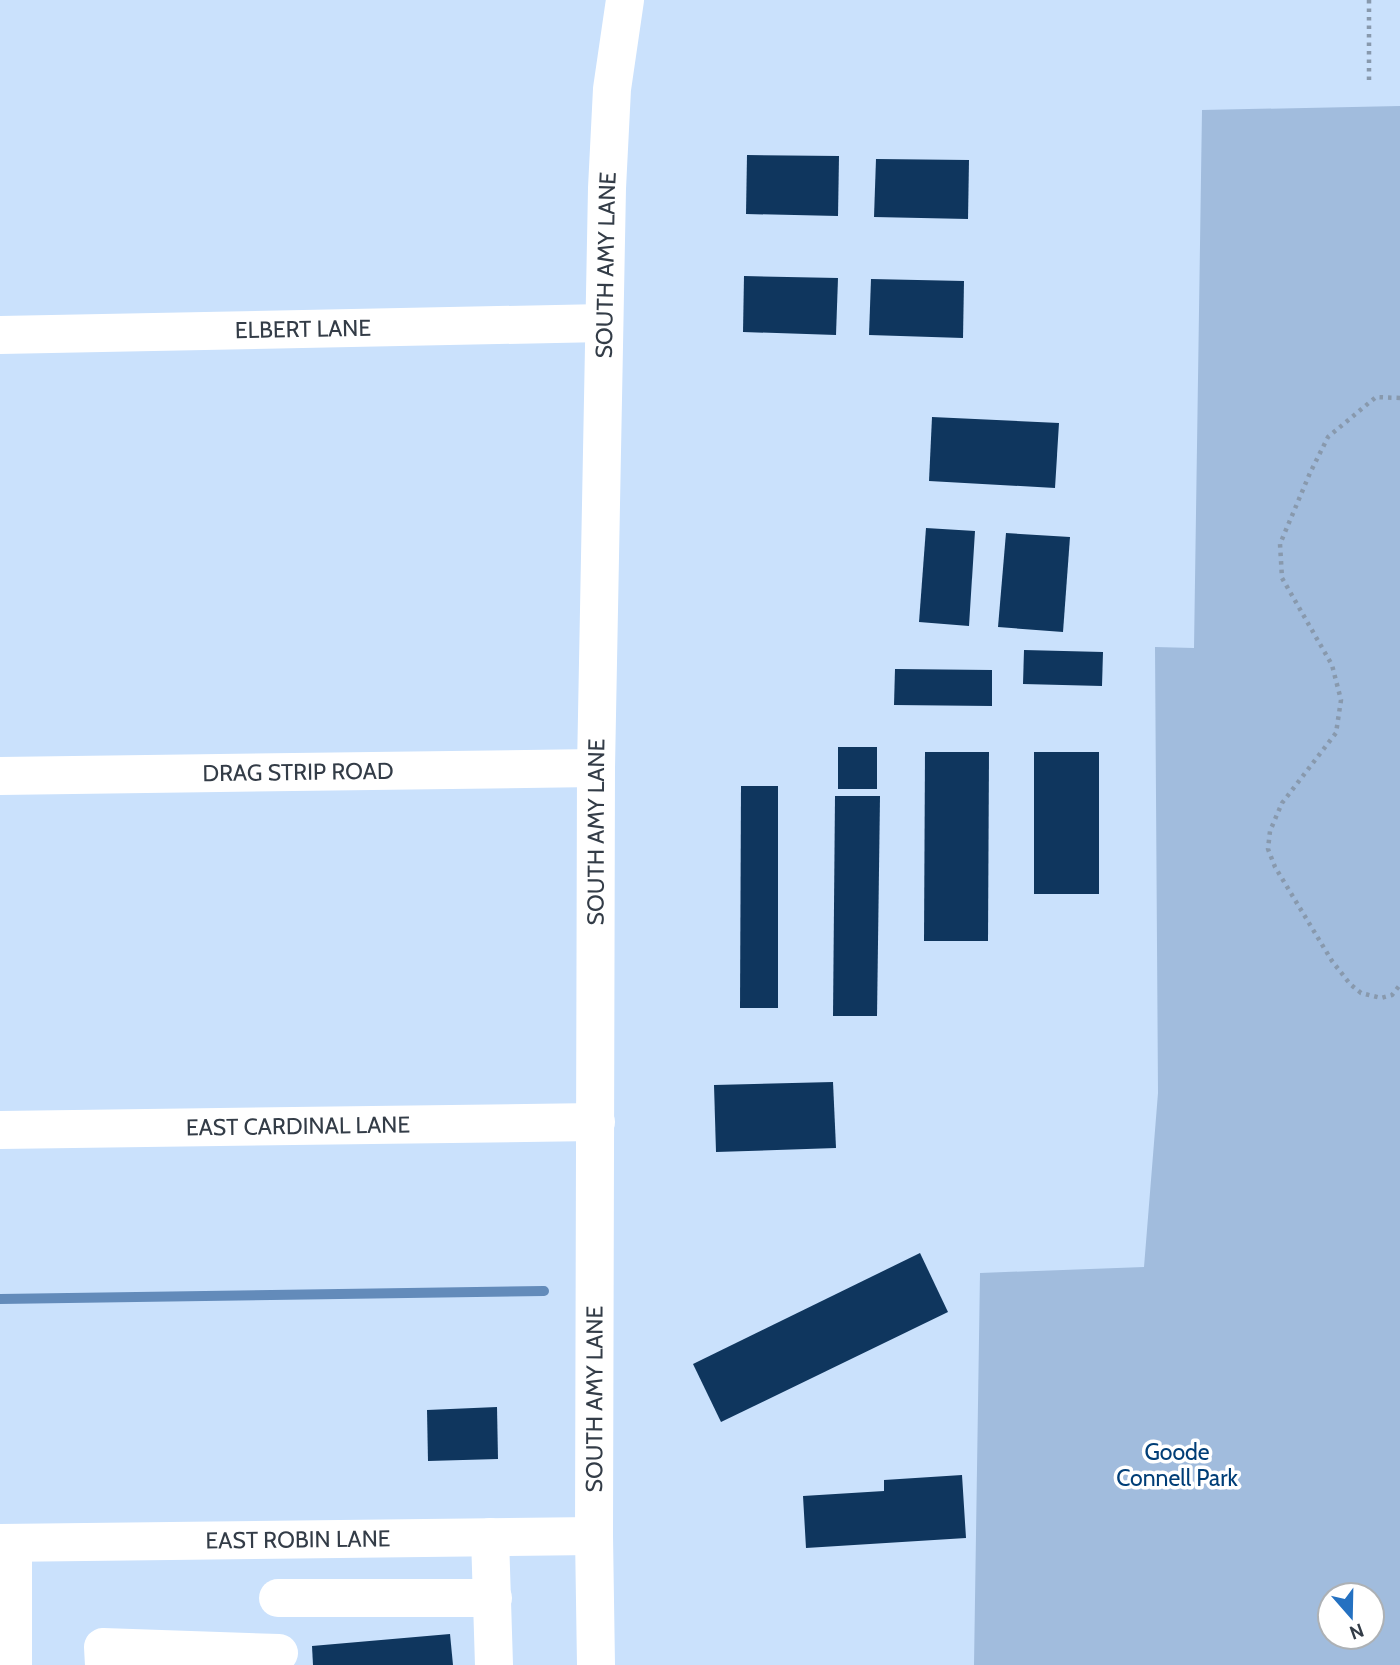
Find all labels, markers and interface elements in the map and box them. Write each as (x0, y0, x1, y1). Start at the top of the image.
street label: SOUTH AMY LANE (590, 171, 622, 359)
street label: ELBERT LANE (234, 314, 371, 344)
street label: SOUTH AMY LANE (582, 738, 611, 925)
street label: DRAG STRIP ROAD (202, 757, 394, 787)
street label: EAST CARDINAL LANE (186, 1110, 410, 1142)
street label: SOUTH AMY LANE (580, 1306, 609, 1492)
park label: Goode Connell Park (1116, 1438, 1238, 1492)
street label: EAST ROBIN LANE (205, 1524, 391, 1555)
north arrow (1316, 1581, 1386, 1651)
text: N (1346, 1618, 1367, 1645)

